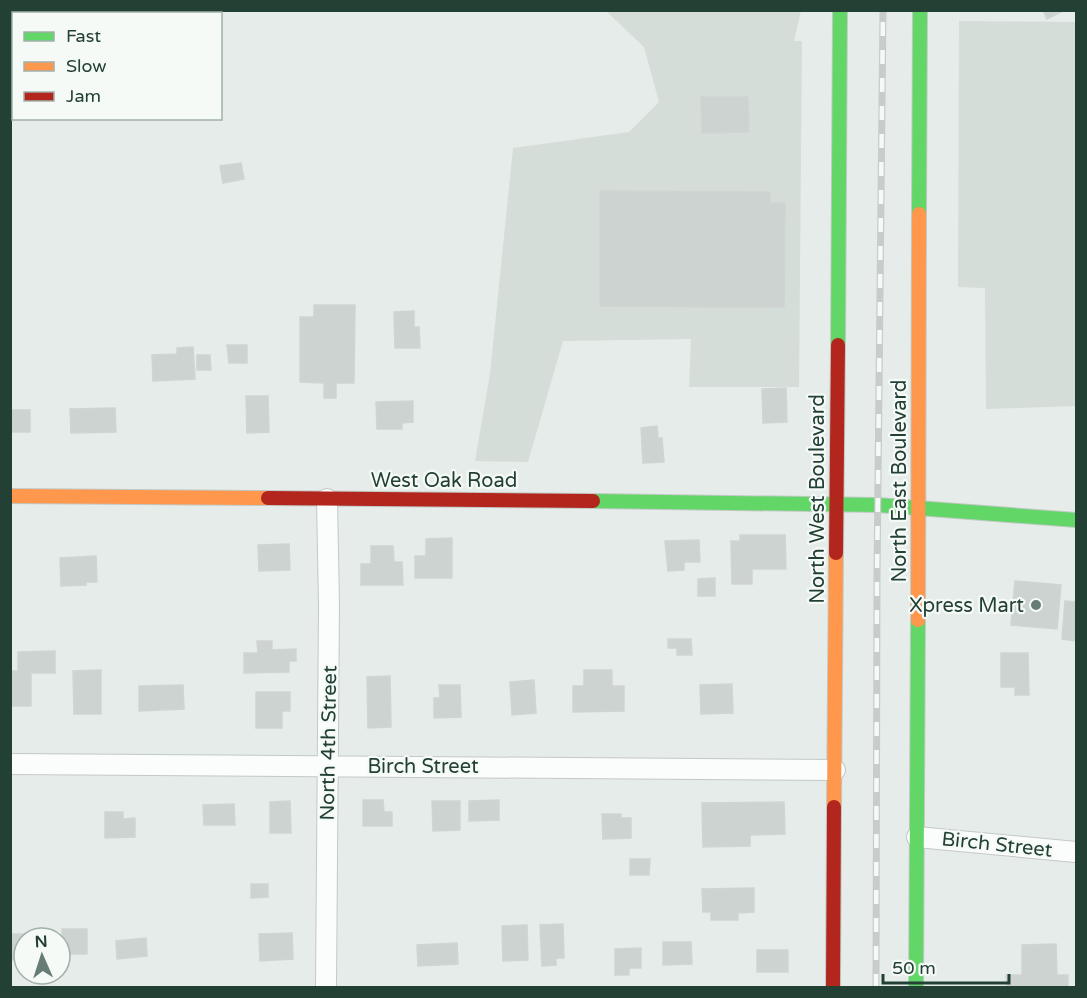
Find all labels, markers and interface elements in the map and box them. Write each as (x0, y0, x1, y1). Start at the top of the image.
legend (12, 12, 222, 120)
text: Fast (66, 25, 101, 47)
text: Slow (66, 55, 107, 77)
text: Jam (66, 85, 101, 107)
street label: North East Boulevard (888, 380, 912, 582)
street label: North West Boulevard (806, 394, 830, 604)
street label: West Oak Road (371, 469, 517, 493)
place label: Xpress Mart (909, 594, 1024, 618)
marker: Xpress Mart (1029, 598, 1043, 612)
street label: North 4th Street (316, 665, 342, 821)
street label: Birch Street (367, 755, 479, 779)
street label: Birch Street (940, 827, 1054, 863)
north arrow (12, 926, 72, 986)
text: N (34, 932, 48, 952)
scale bar (883, 947, 1009, 985)
text: 50 m (892, 957, 936, 979)

